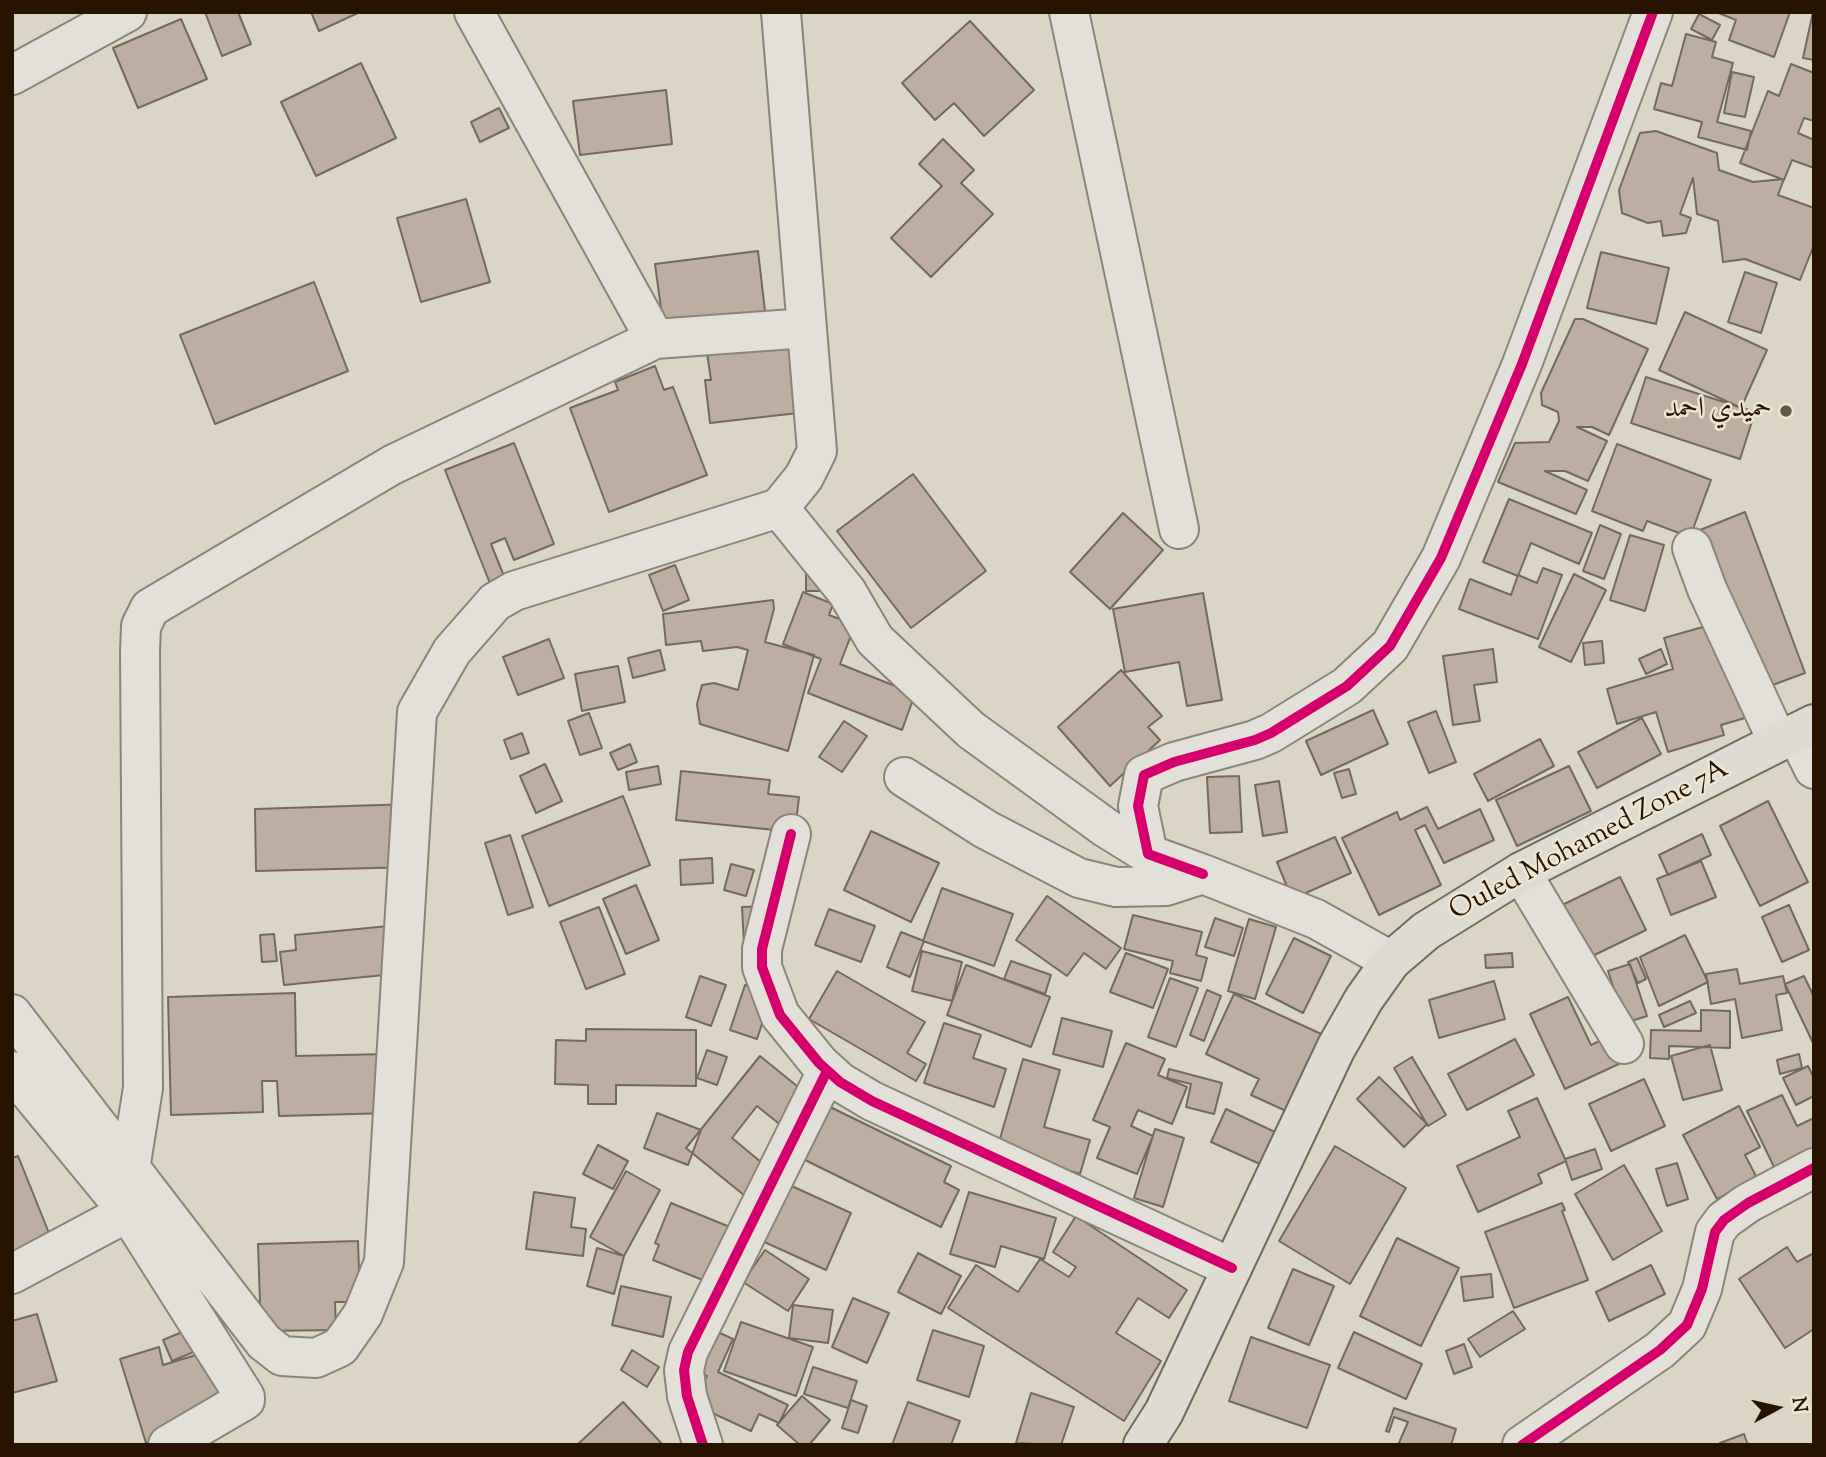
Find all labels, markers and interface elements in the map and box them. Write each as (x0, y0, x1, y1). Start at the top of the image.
place label: حميدي احمد (1664, 394, 1772, 428)
marker: حميدي احمد (1778, 403, 1794, 419)
street label: Ouled Mohamed Zone 7A (1445, 754, 1735, 930)
north arrow (1742, 1373, 1812, 1443)
text: N (1784, 1396, 1813, 1414)

